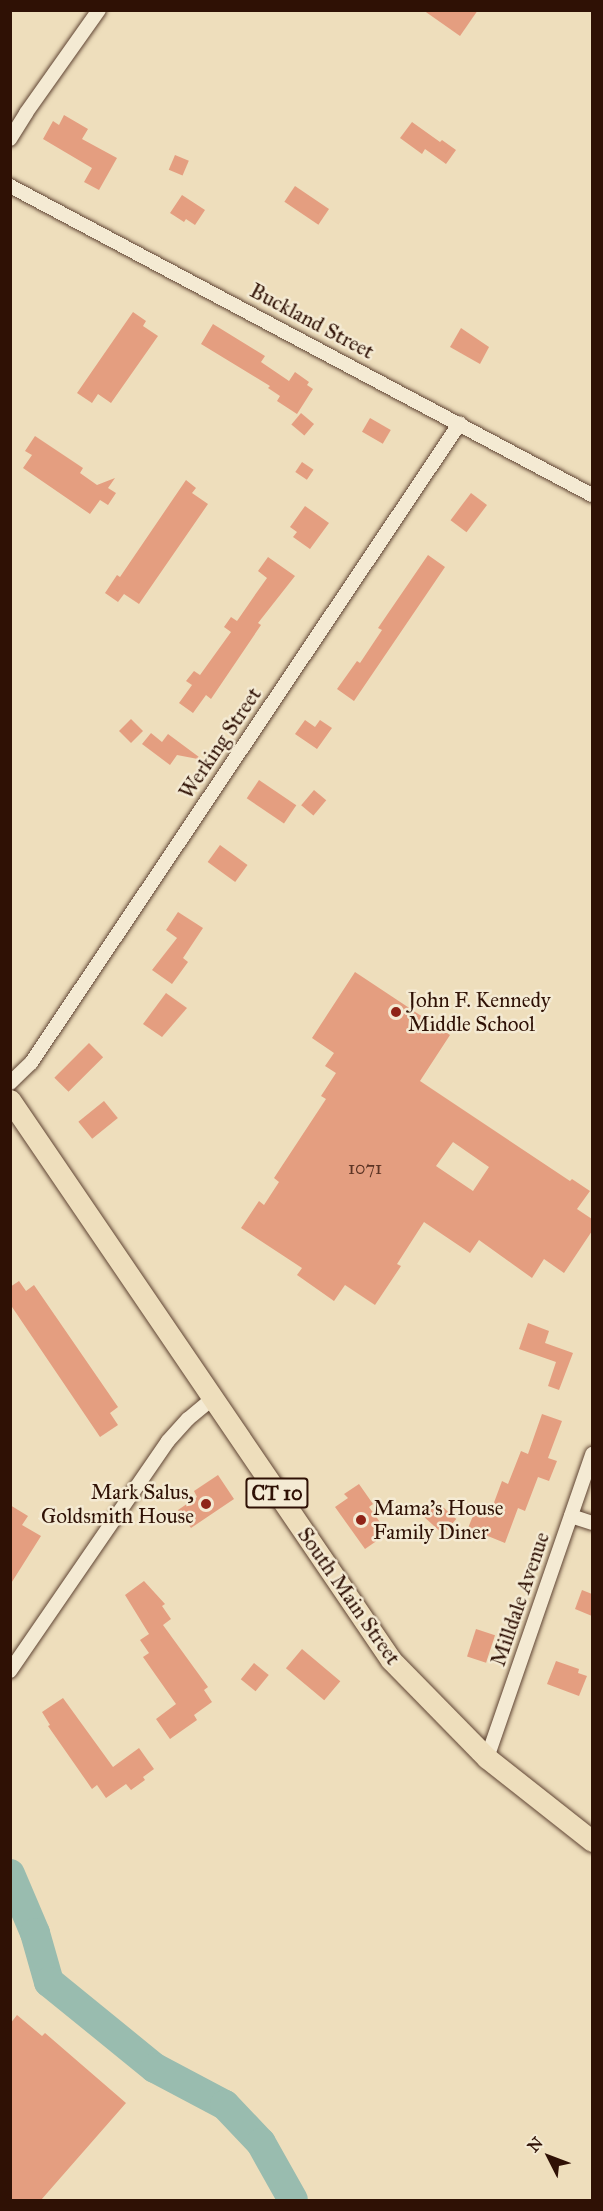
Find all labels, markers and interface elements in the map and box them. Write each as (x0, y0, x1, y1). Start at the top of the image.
street label: Buckland Street (246, 278, 378, 364)
street label: Werking Street (174, 683, 266, 803)
place label: John F. Kennedy Middle School (408, 987, 551, 1037)
marker: John F. Kennedy Middle School (389, 1005, 403, 1019)
house number: 1071 (348, 1157, 382, 1179)
road number: CT 10 (244, 1476, 310, 1510)
place label: Mark Salus, Goldsmith House (41, 1479, 194, 1529)
place label: Mama's House Family Diner (373, 1495, 504, 1545)
marker: Mark Salus, Goldsmith House (199, 1497, 213, 1511)
marker: Mama's House Family Diner (354, 1513, 368, 1527)
street label: South Main Street (292, 1522, 406, 1670)
street label: Milldale Avenue (485, 1529, 555, 1669)
north arrow (519, 2127, 579, 2187)
text: N (524, 2133, 547, 2156)

